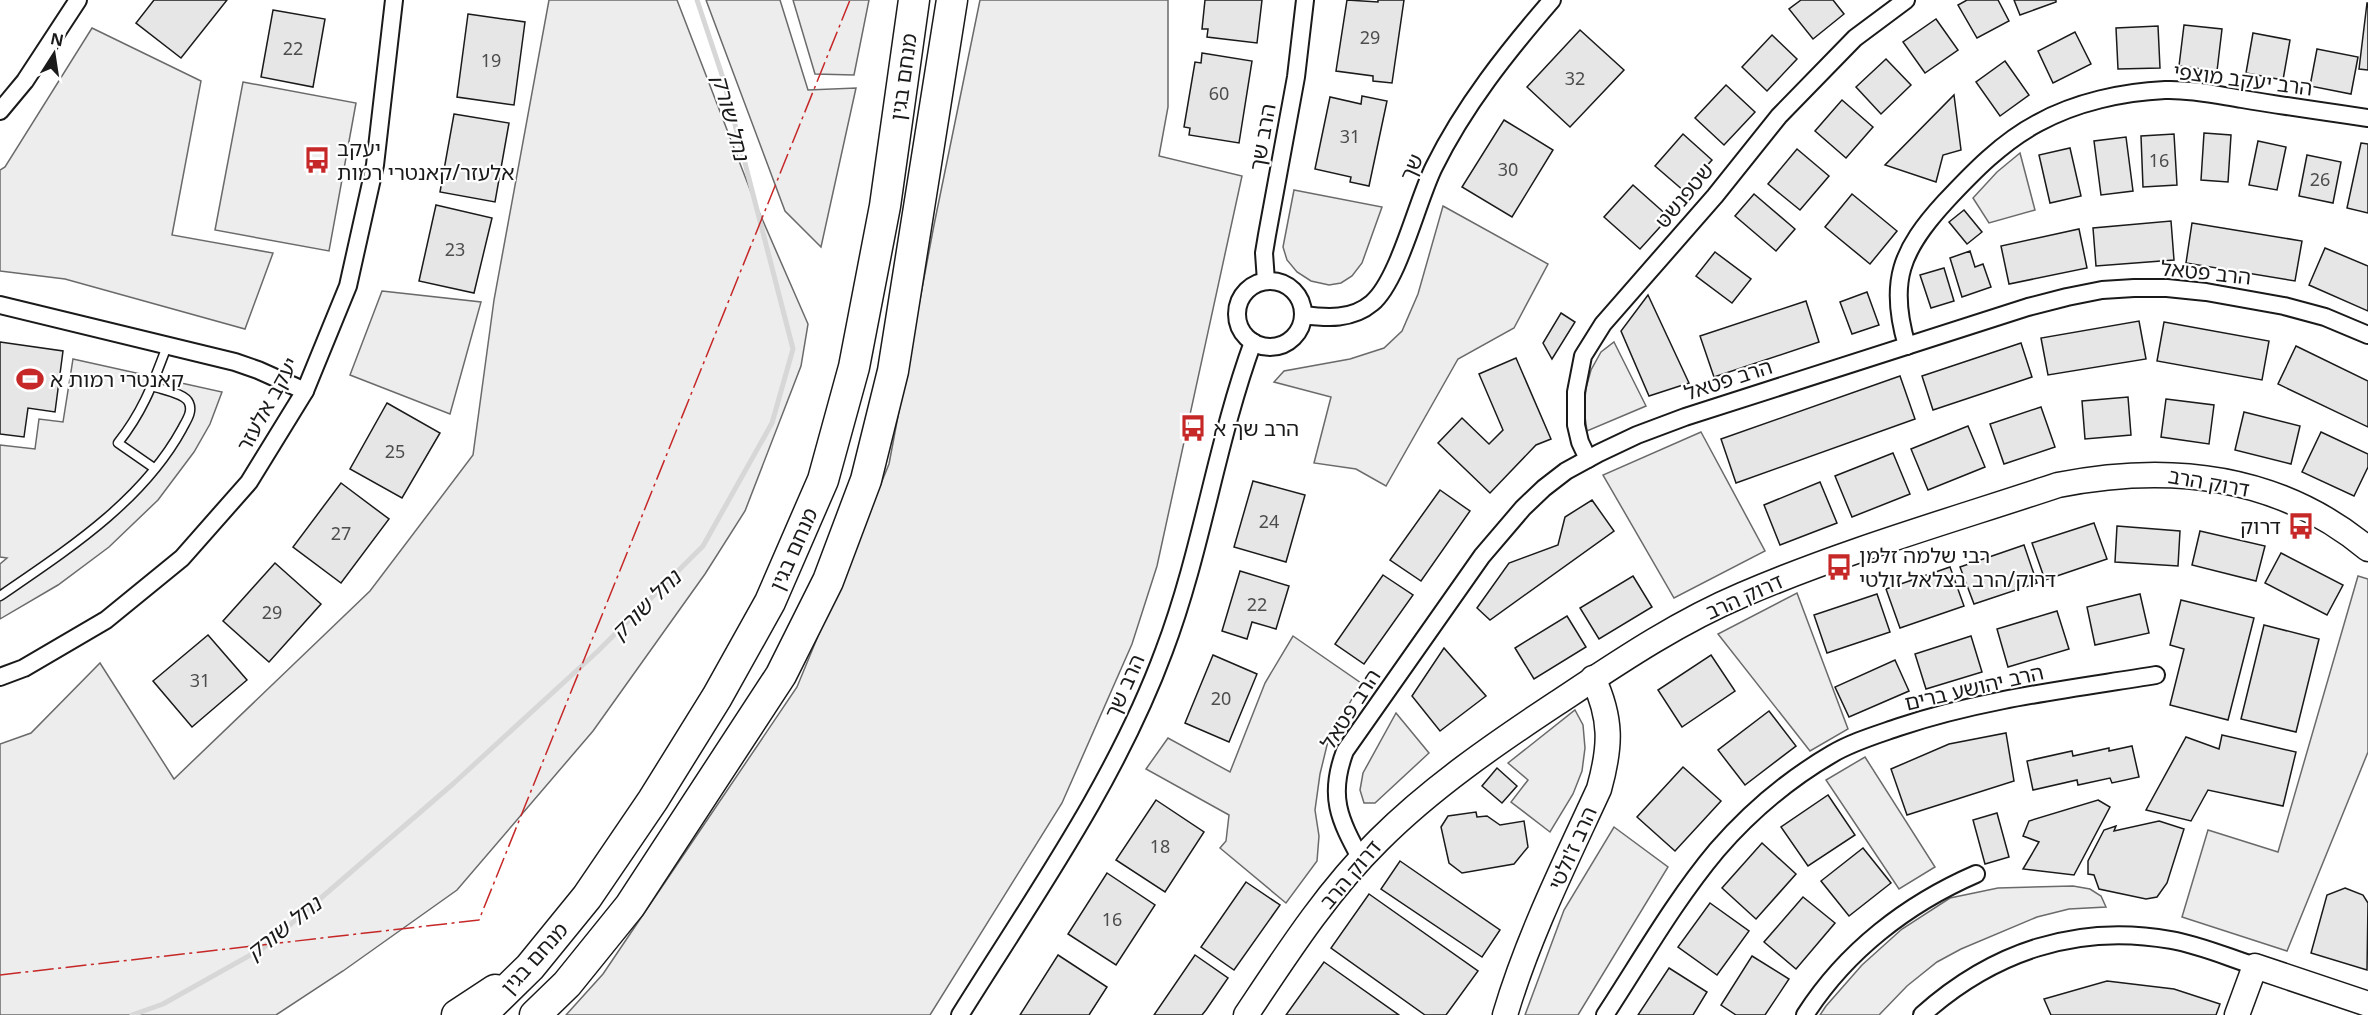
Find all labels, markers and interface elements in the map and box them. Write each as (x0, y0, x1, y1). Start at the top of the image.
north arrow (24, 24, 84, 84)
house number: 29 (1360, 25, 1380, 49)
text: N (48, 27, 66, 51)
street label: מנחם בגין (883, 31, 923, 122)
house number: 22 (283, 36, 303, 60)
house number: 19 (481, 48, 501, 72)
street label: הרב יעקב מוצפי (2172, 57, 2314, 101)
house number: 32 (1565, 66, 1585, 90)
water label: נחל שורק (706, 71, 758, 165)
house number: 60 (1209, 81, 1229, 105)
street label: הרב שך (1242, 101, 1282, 173)
house number: 31 (1340, 124, 1360, 148)
place label: יעקב אלעזר/קאנטרי רמות (337, 134, 514, 186)
bus stop icon: יעקב אלעזר/קאנטרי רמות (302, 145, 332, 175)
house number: 16 (2149, 148, 2169, 172)
street label: שך (1393, 149, 1429, 185)
street label: שטפנשט (1648, 156, 1720, 234)
house number: 30 (1498, 157, 1518, 181)
house number: 26 (2310, 167, 2330, 191)
house number: 23 (445, 237, 465, 261)
street label: הרב פטאל (2159, 253, 2253, 291)
street label: יעקב אלעזר (230, 352, 304, 456)
street label: הרב פטאל (1680, 352, 1776, 406)
sports icon: קאנטרי רמות א (15, 364, 45, 394)
place label: קאנטרי רמות א (50, 365, 184, 393)
bus stop icon: הרב שך א (1178, 413, 1208, 443)
place label: הרב שך א (1213, 414, 1299, 442)
house number: 25 (385, 439, 405, 463)
street label: דרוק הרב (2166, 461, 2252, 503)
street label: מנחם בגין (762, 503, 824, 595)
house number: 24 (1259, 509, 1279, 533)
bus stop icon: דרוק (2286, 511, 2316, 541)
place label: דרוק (2240, 512, 2281, 540)
house number: 27 (331, 521, 351, 545)
place label: רבי שלמה זלמן דרוק/הרב בצלאל זולטי (1859, 541, 2056, 593)
bus stop icon: רבי שלמה זלמן דרוק/הרב בצלאל זולטי (1824, 552, 1854, 582)
water label: נחל שורק (603, 561, 688, 646)
street label: דרוק הרב (1701, 567, 1787, 625)
house number: 22 (1247, 592, 1267, 616)
house number: 29 (262, 600, 282, 624)
street label: הרב שך (1097, 649, 1151, 723)
street label: הרב יהושע ברים (1902, 657, 2046, 717)
street label: הרב פטאל (1314, 663, 1386, 755)
house number: 31 (190, 668, 210, 692)
house number: 20 (1211, 686, 1231, 710)
street label: הרב ז'ולטי (1541, 802, 1603, 894)
house number: 18 (1150, 834, 1170, 858)
street label: דרוק הרב (1313, 834, 1387, 914)
water label: נחל שורק (239, 887, 328, 966)
house number: 16 (1102, 907, 1122, 931)
street label: מנחם בגין (494, 916, 574, 1000)

